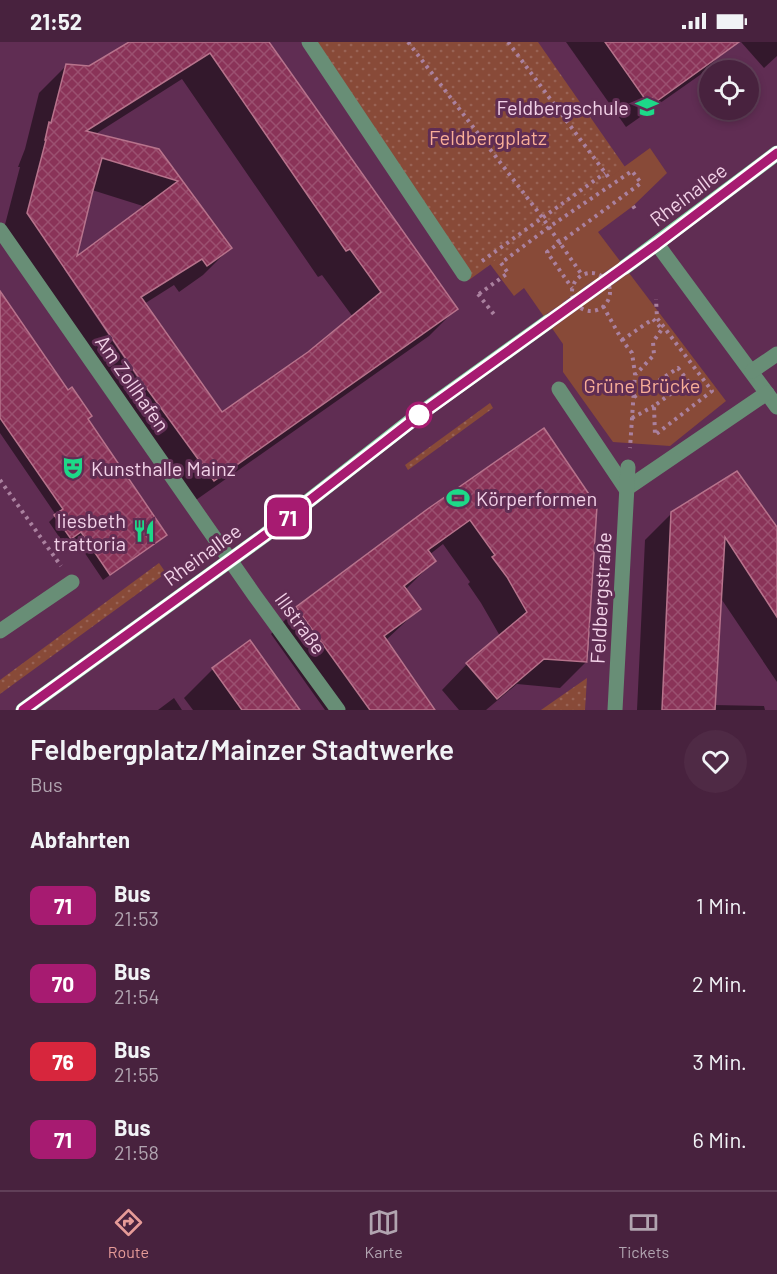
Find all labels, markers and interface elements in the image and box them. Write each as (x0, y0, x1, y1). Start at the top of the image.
text: 21:52 (30, 8, 82, 34)
map controls (699, 60, 759, 120)
button: locate (699, 60, 759, 120)
school or university icon: Feldbergschule (634, 94, 660, 120)
place label: Feldbergschule (496, 95, 629, 119)
park label: Feldbergplatz (429, 125, 547, 149)
street label: Rheinallee (645, 157, 731, 231)
street label: Am Zollhafen (91, 330, 175, 436)
park label: Grüne Brücke (584, 373, 700, 397)
unlabelled marker (406, 402, 432, 428)
theatre icon: Kunsthalle Mainz (60, 455, 86, 481)
place label: Kunsthalle Mainz (91, 456, 236, 480)
sports icon: Körperformen (445, 485, 471, 511)
place label: Körperformen (476, 486, 597, 510)
line badge: 71 (261, 498, 315, 536)
text: 71 (279, 505, 297, 530)
place label: liesbeth trattoria (54, 508, 126, 555)
restaurant icon: liesbeth trattoria (131, 518, 157, 544)
street label: Rheinallee (158, 518, 246, 590)
street label: Feldbergstraße (585, 532, 615, 664)
street label: Illstraße (271, 587, 331, 659)
button: heart (684, 730, 747, 793)
text: Feldbergplatz/Mainzer Stadtwerke (30, 732, 454, 766)
text: Bus (30, 772, 63, 796)
text: Abfahrten (30, 826, 130, 852)
text: Bus (114, 880, 151, 906)
text: 1 Min. (696, 892, 747, 918)
text: 71 (54, 893, 72, 918)
text: 21:53 (114, 906, 159, 930)
text: Bus (114, 958, 151, 984)
text: 2 Min. (692, 970, 747, 996)
text: 70 (52, 971, 74, 996)
text: 21:54 (114, 984, 160, 1008)
text: Bus (114, 1036, 151, 1062)
text: 3 Min. (692, 1048, 747, 1074)
text: 76 (52, 1049, 74, 1074)
text: 21:55 (114, 1062, 159, 1086)
text: Bus (114, 1114, 151, 1140)
text: 6 Min. (692, 1126, 747, 1152)
text: 71 (54, 1127, 72, 1152)
text: 21:58 (114, 1140, 159, 1164)
tab: Route (108, 1206, 149, 1261)
tab: Karte (365, 1206, 403, 1261)
tab: Tickets (618, 1206, 669, 1261)

